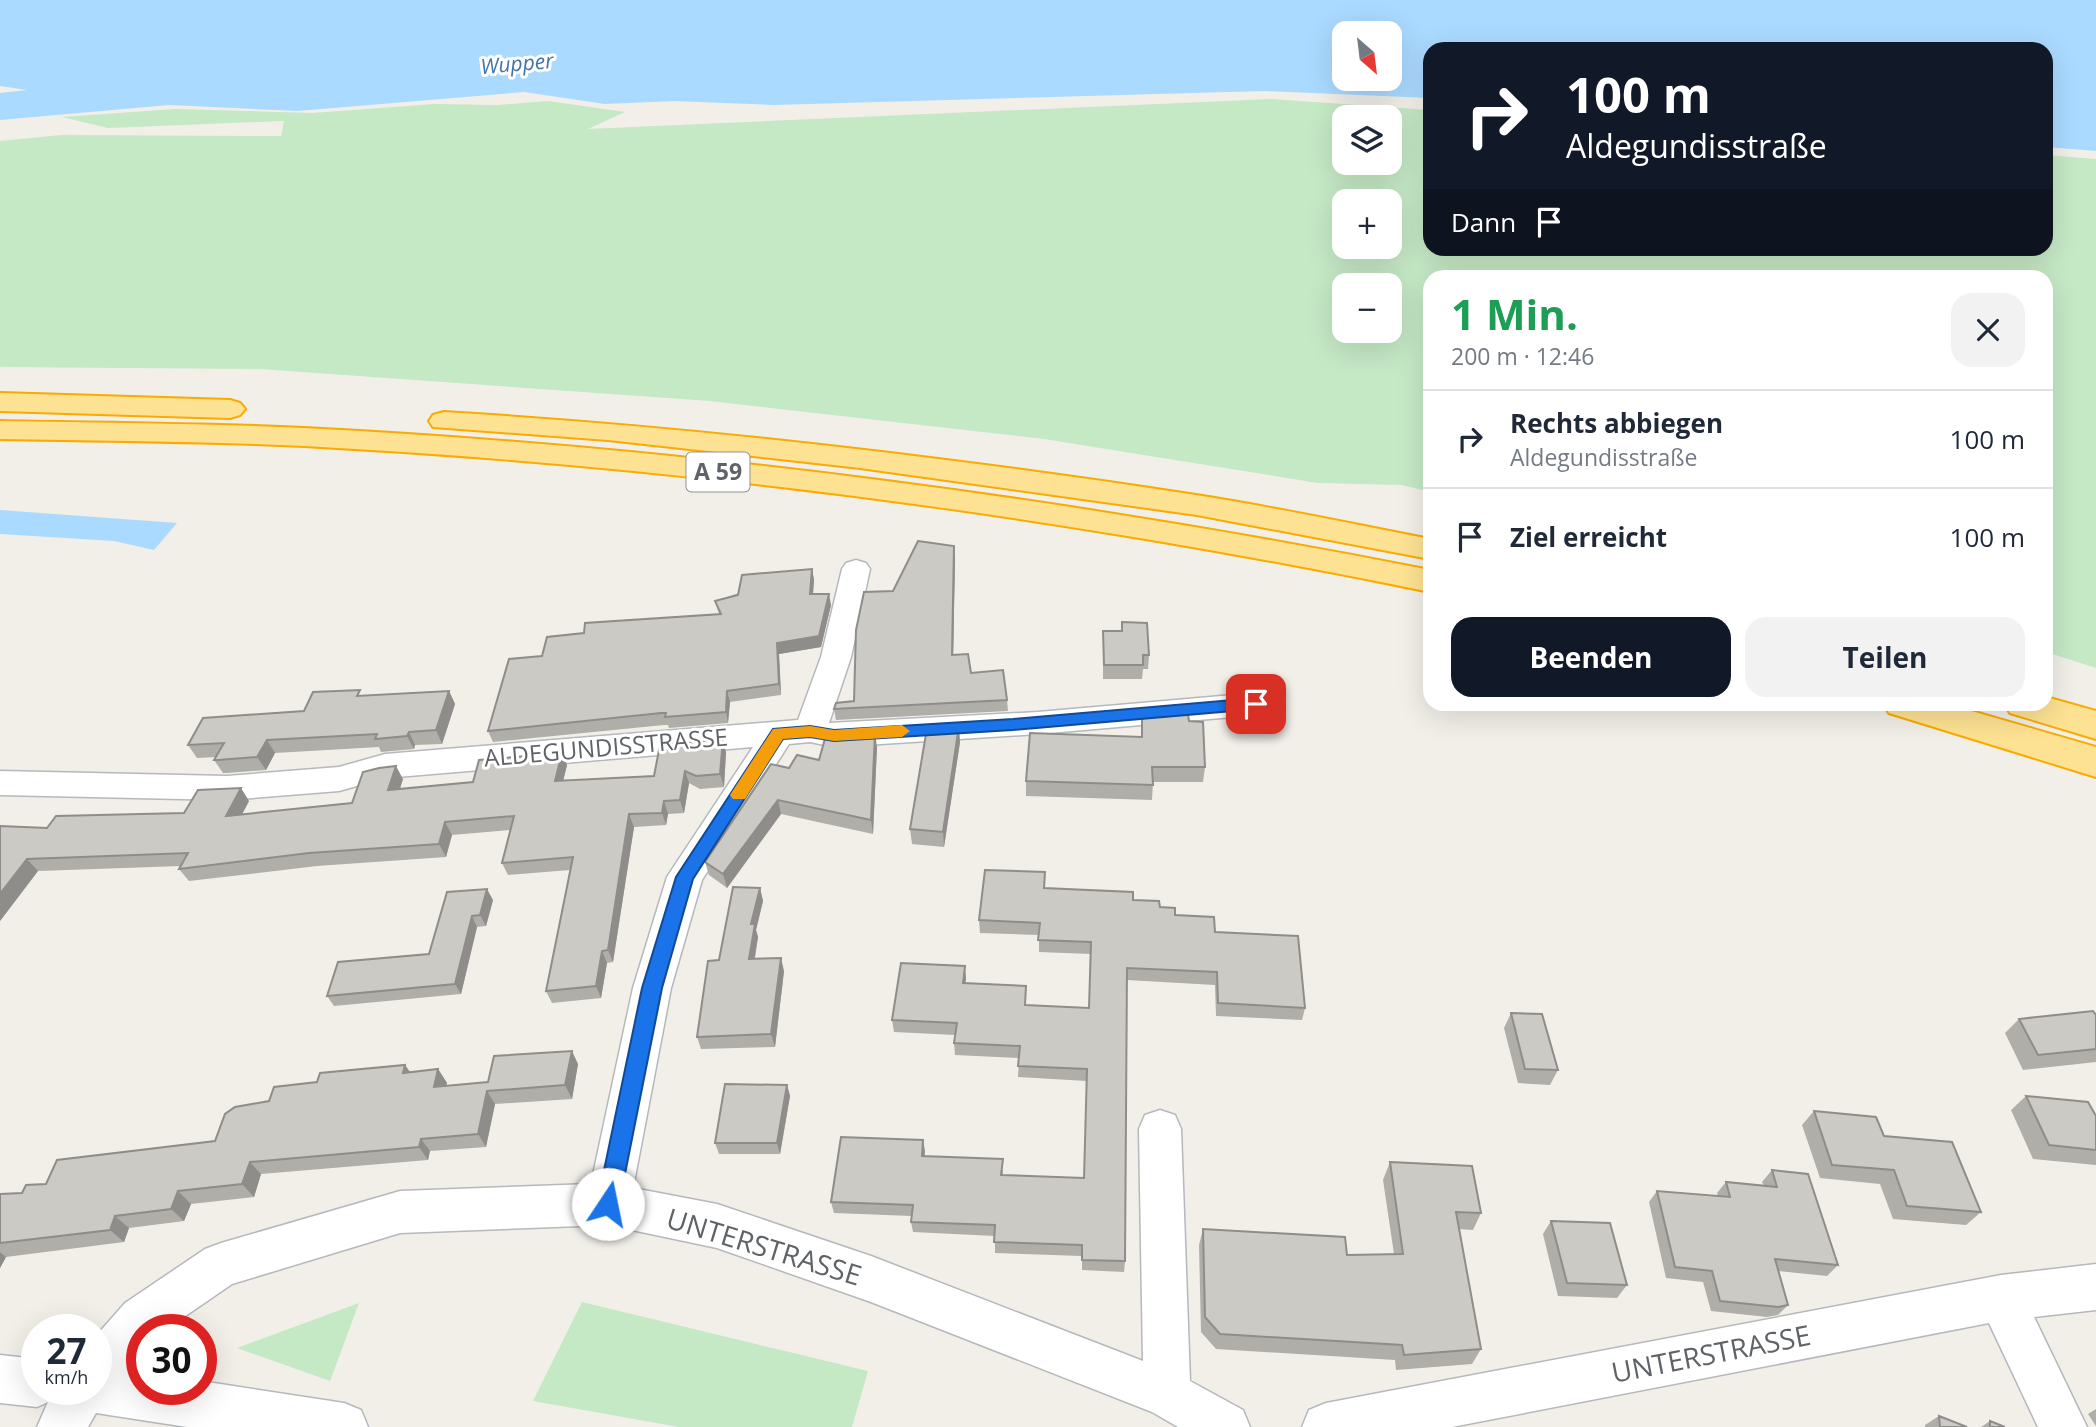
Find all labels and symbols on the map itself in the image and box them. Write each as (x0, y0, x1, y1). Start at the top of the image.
north arrow (1332, 21, 1402, 91)
water label: Wupper (479, 46, 555, 80)
road number: A 59 (686, 452, 750, 492)
pin (1226, 674, 1286, 734)
street label: ALDEGUNDISSTRASSE (483, 719, 729, 774)
position arrow (571, 1167, 645, 1241)
street label: UNTERSTRASSE (662, 1198, 866, 1294)
speed limit sign: 30 (126, 1314, 217, 1405)
street label: UNTERSTRASSE (1608, 1315, 1813, 1391)

